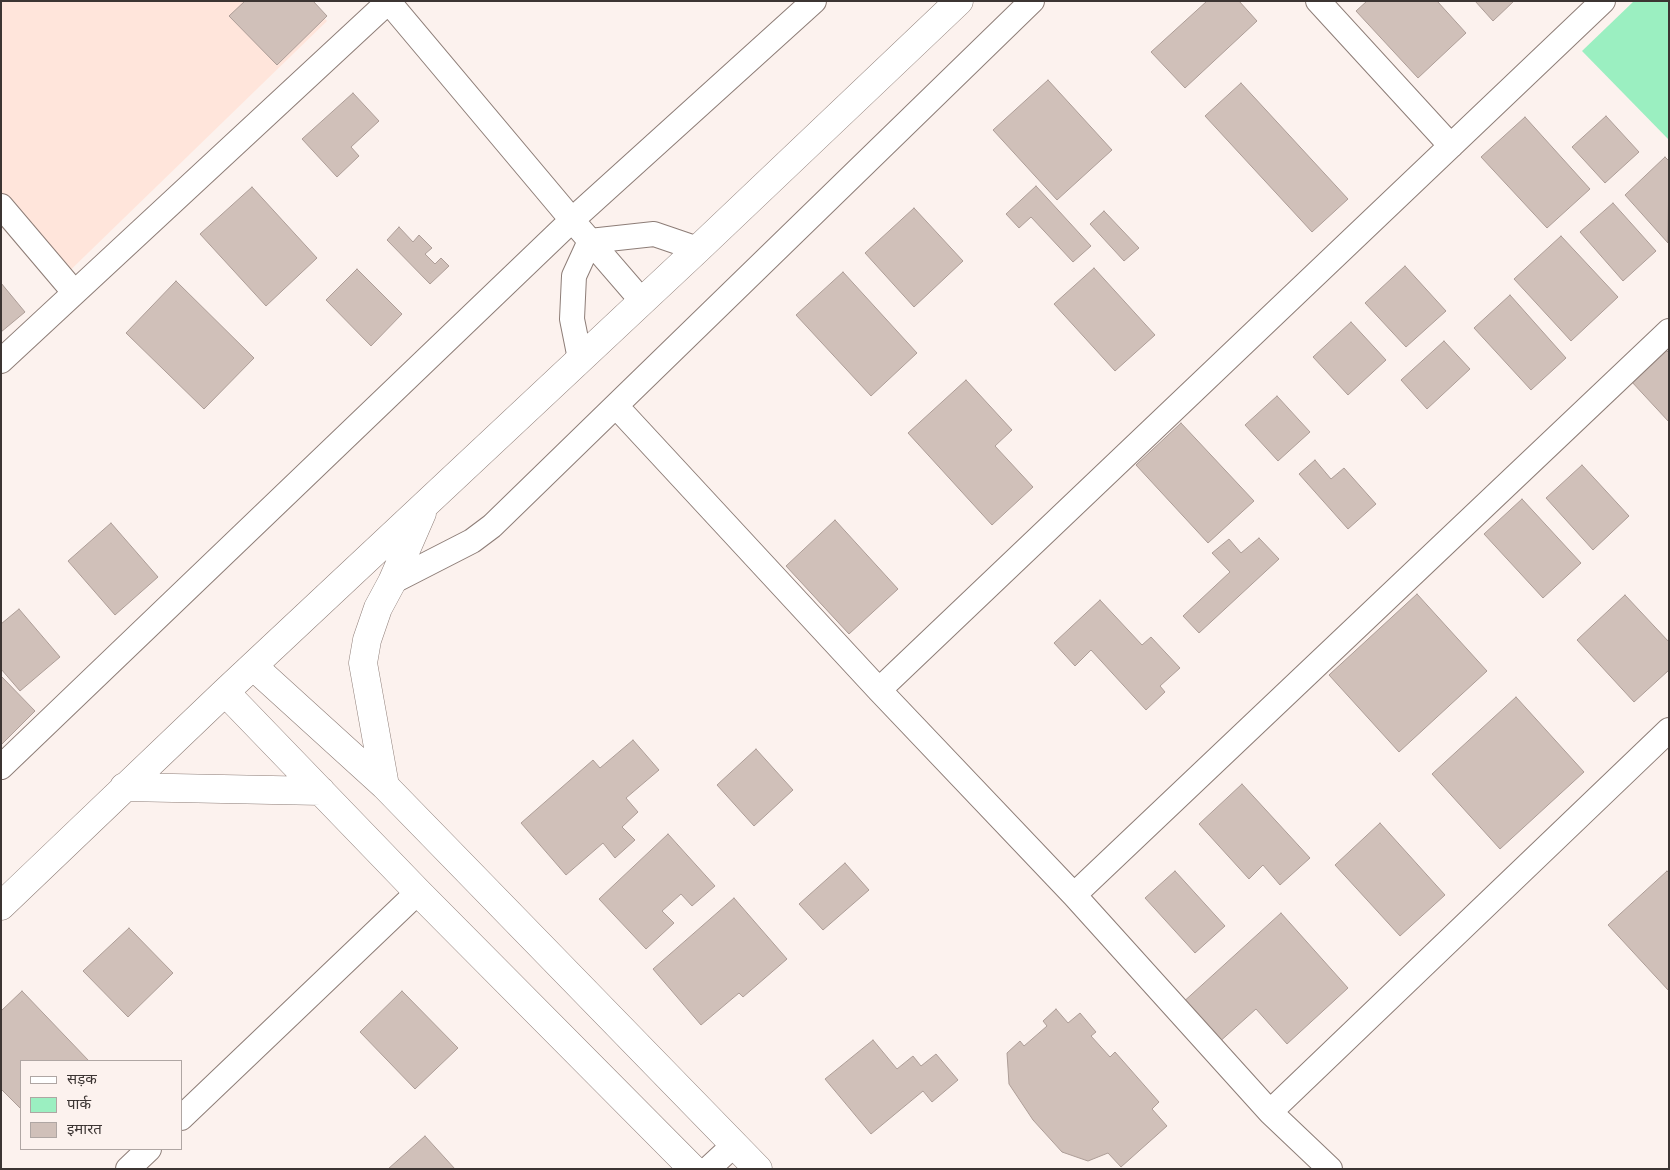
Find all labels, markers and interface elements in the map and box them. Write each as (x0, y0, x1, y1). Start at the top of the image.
legend (20, 1060, 182, 1150)
text: सड़क (67, 1069, 97, 1088)
text: पार्क (67, 1094, 91, 1113)
text: इमारत (67, 1119, 102, 1138)

